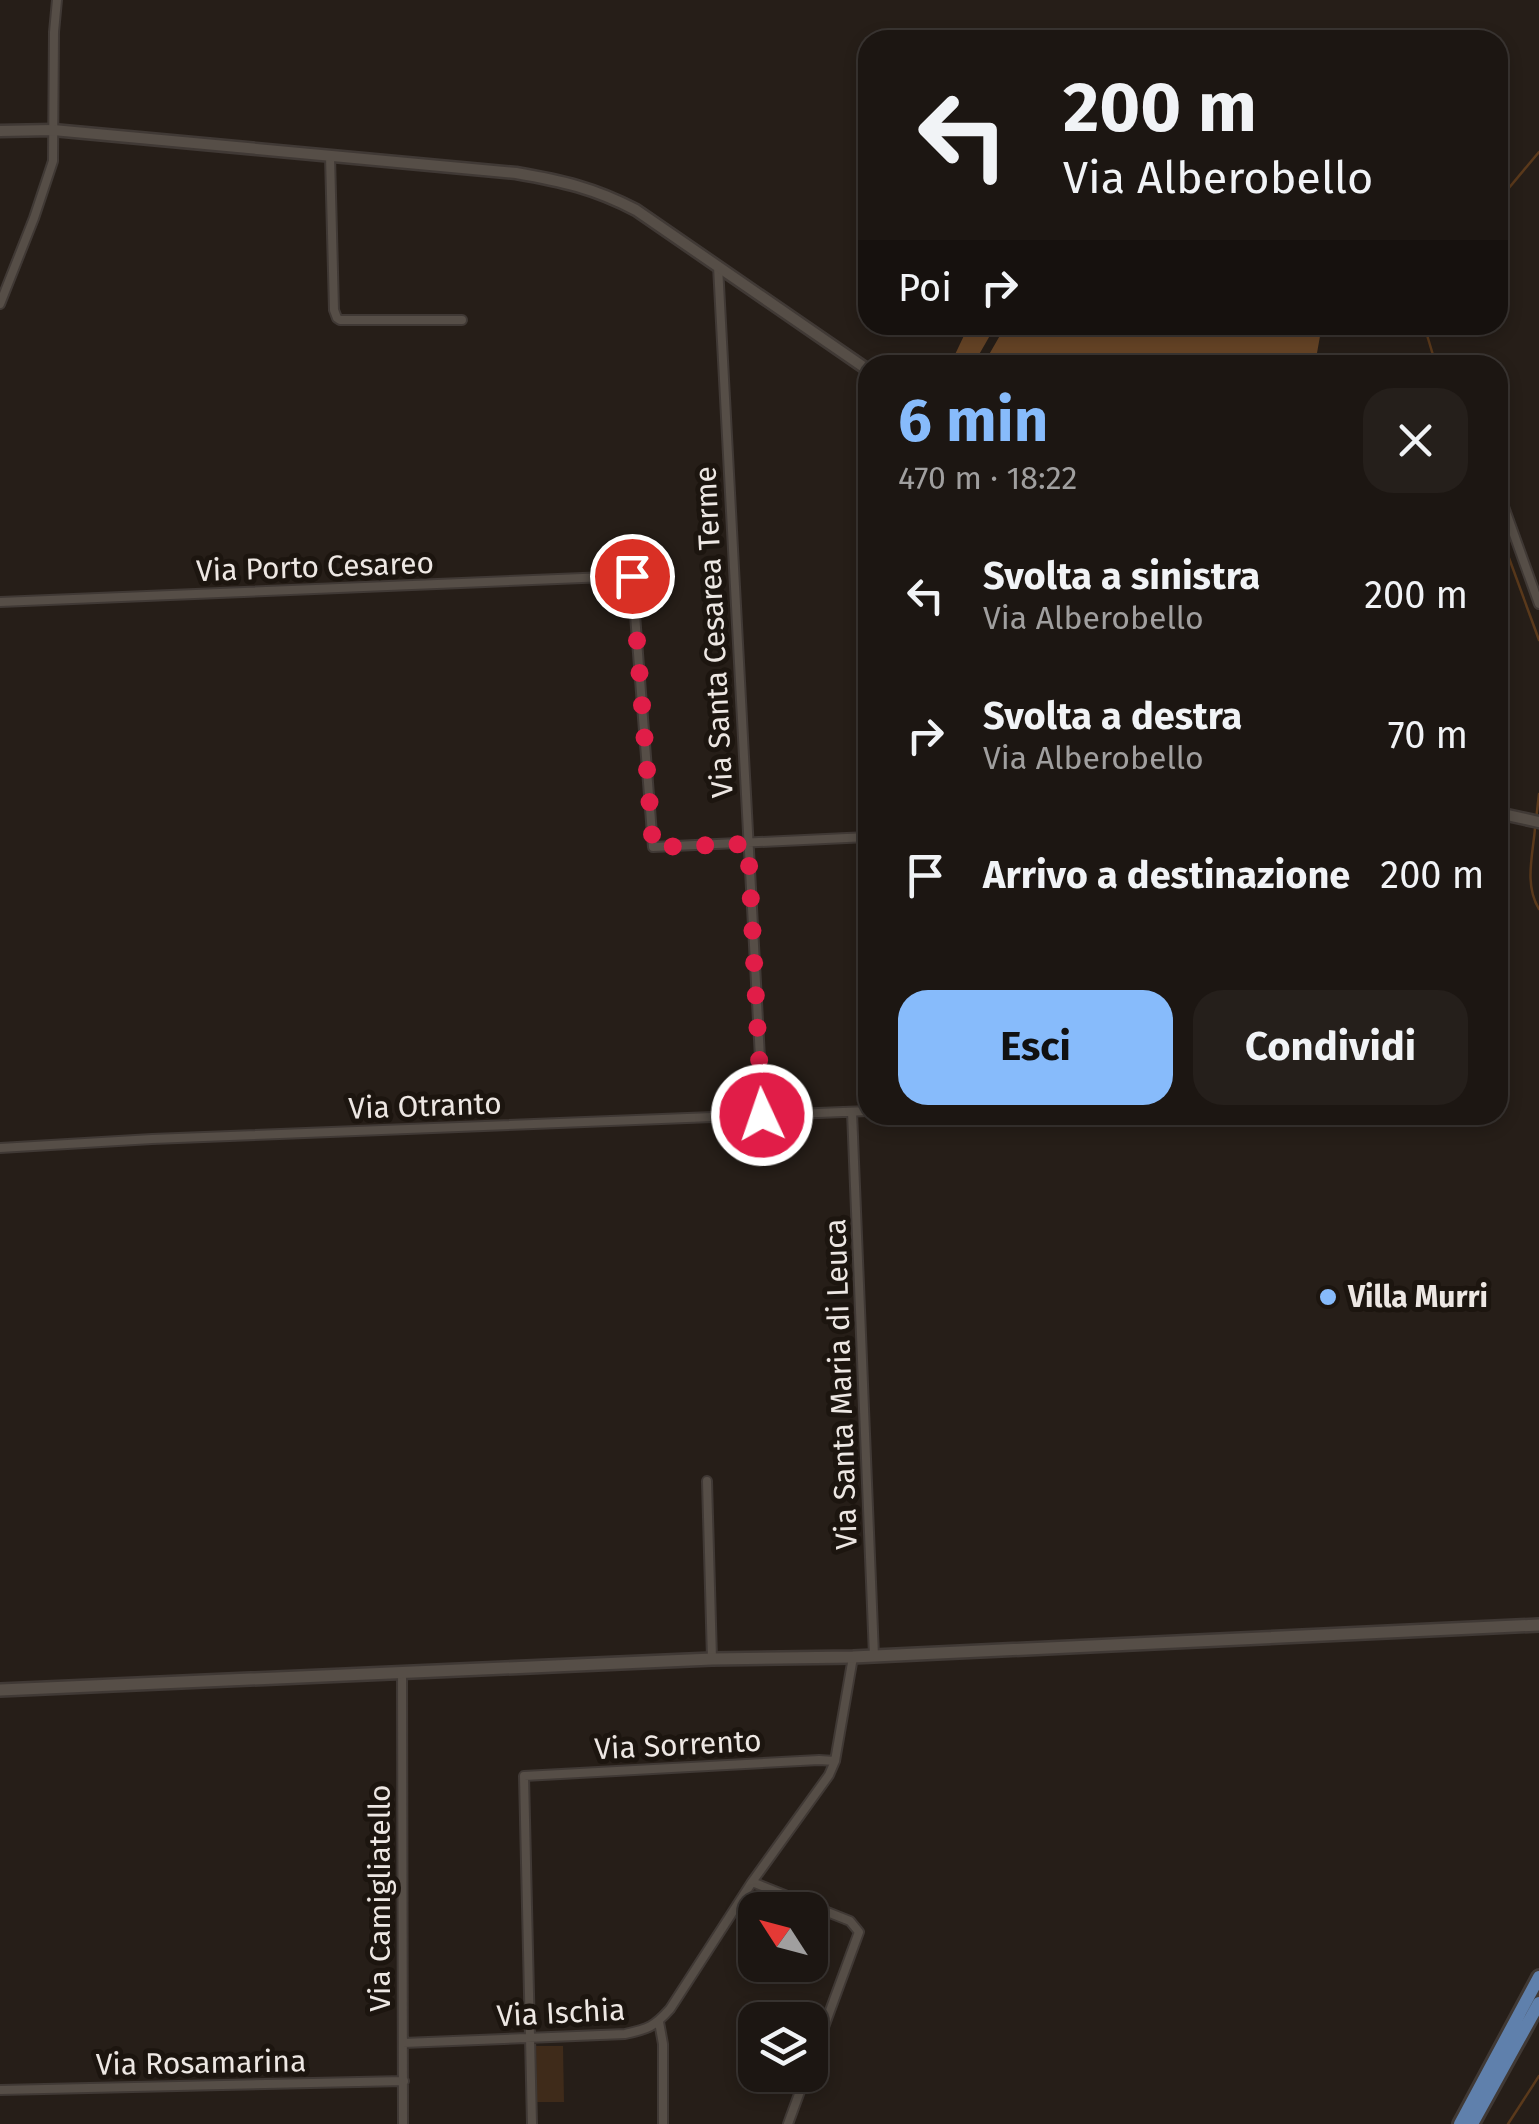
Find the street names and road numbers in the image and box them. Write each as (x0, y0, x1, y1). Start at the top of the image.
street label: Via Santa Cesarea Terme (687, 465, 741, 799)
street label: Via Porto Cesareo (195, 545, 435, 589)
street label: Via Otranto (348, 1085, 502, 1127)
street label: Via Santa Maria di Leuca (817, 1218, 865, 1550)
street label: Via Sorrento (593, 1723, 763, 1767)
street label: Via Camigliatello (362, 1784, 398, 2012)
street label: Via Ischia (496, 1992, 626, 2034)
street label: Via Rosamarina (95, 2043, 307, 2083)

